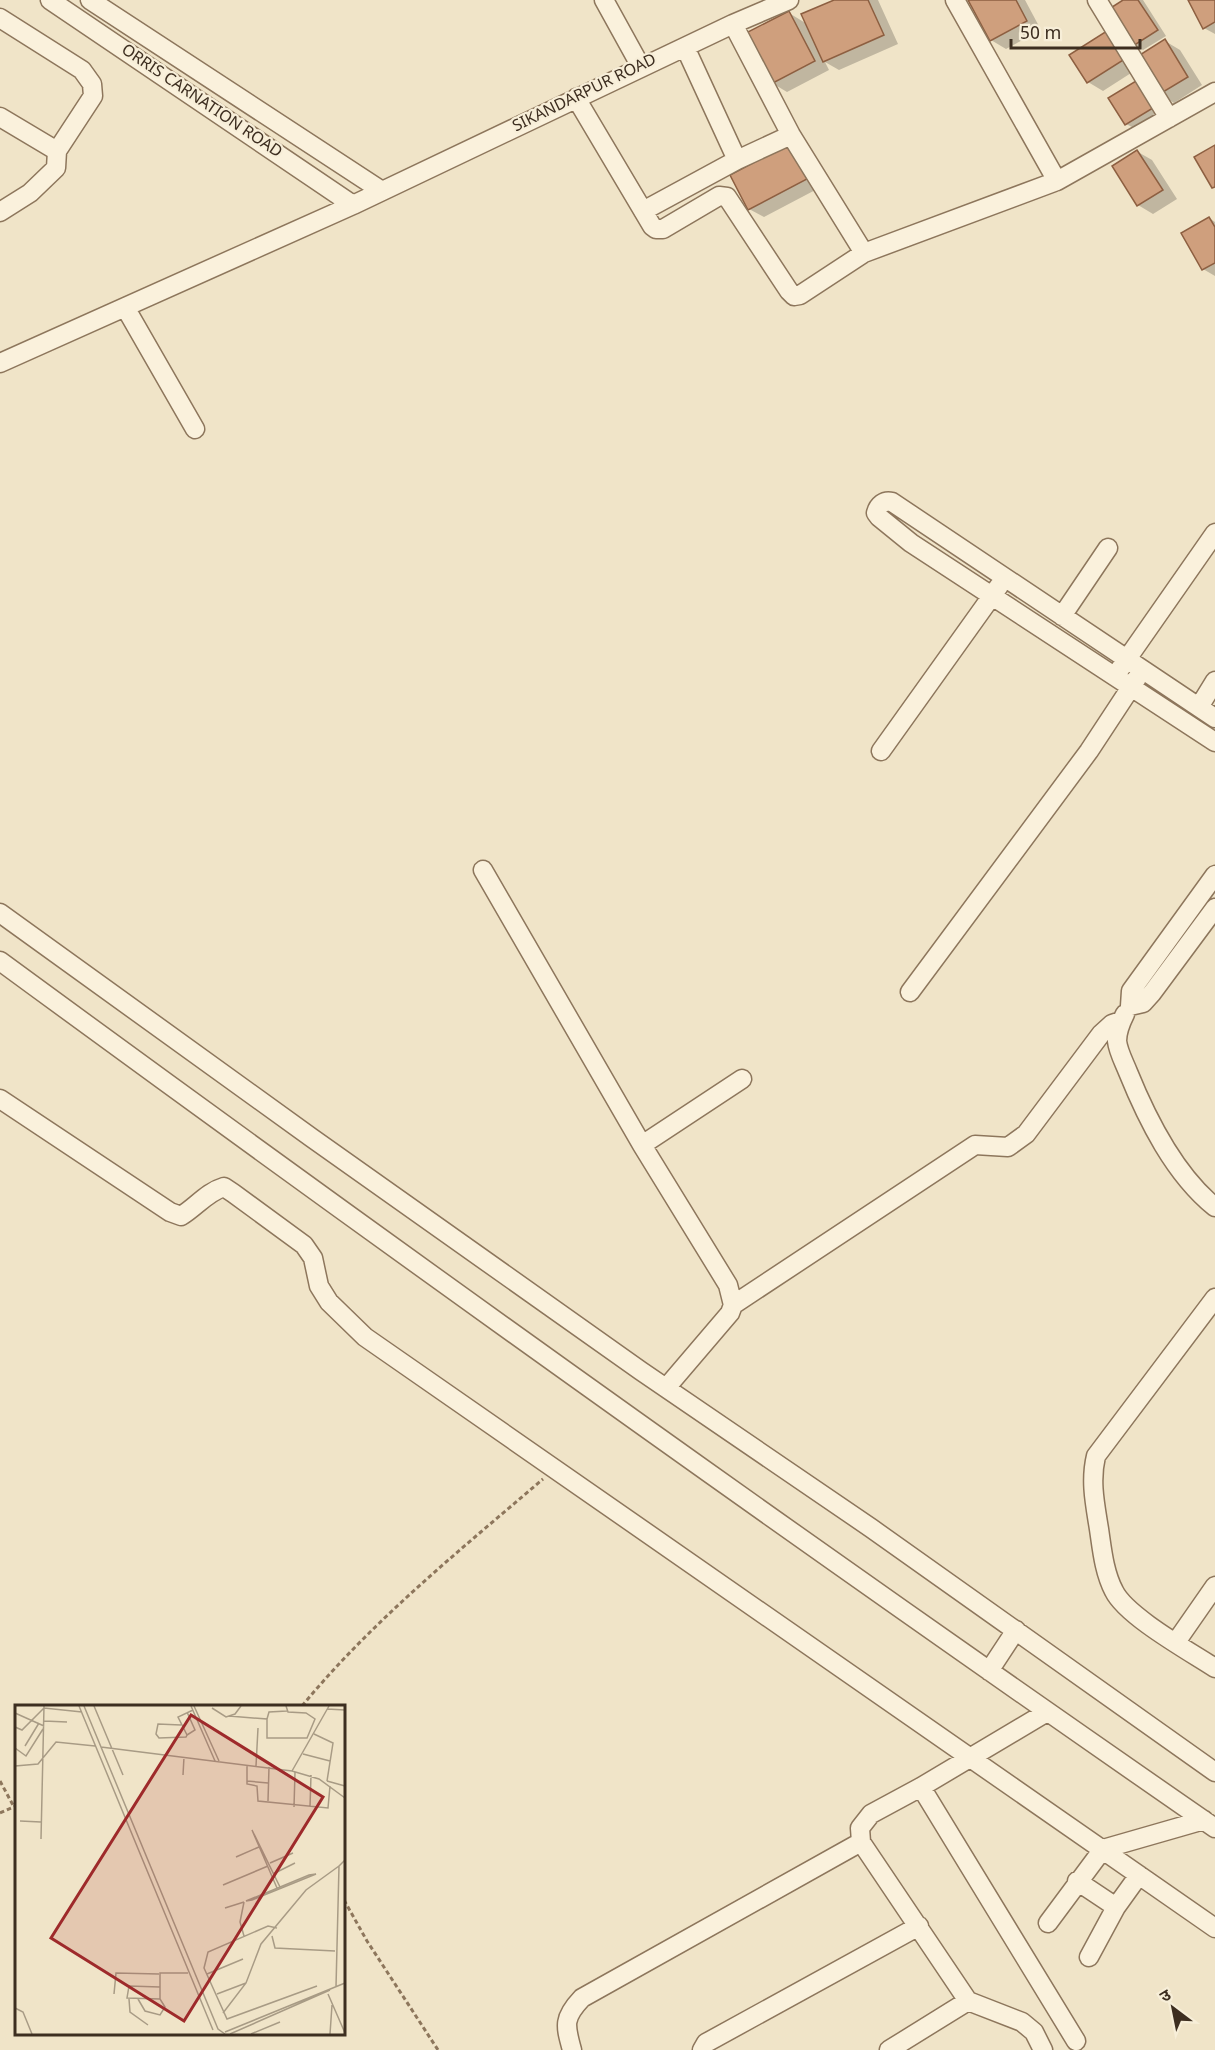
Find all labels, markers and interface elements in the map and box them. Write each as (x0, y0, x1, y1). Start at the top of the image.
scale bar (1011, 12, 1140, 50)
text: 50 m (1020, 23, 1061, 46)
street label: ORRIS CARNATION ROAD (117, 40, 285, 164)
street label: SIKANDARPUR ROAD (510, 50, 660, 138)
inset map (15, 1705, 345, 2035)
north arrow (1143, 1978, 1203, 2038)
text: उ (1157, 1986, 1176, 2009)

